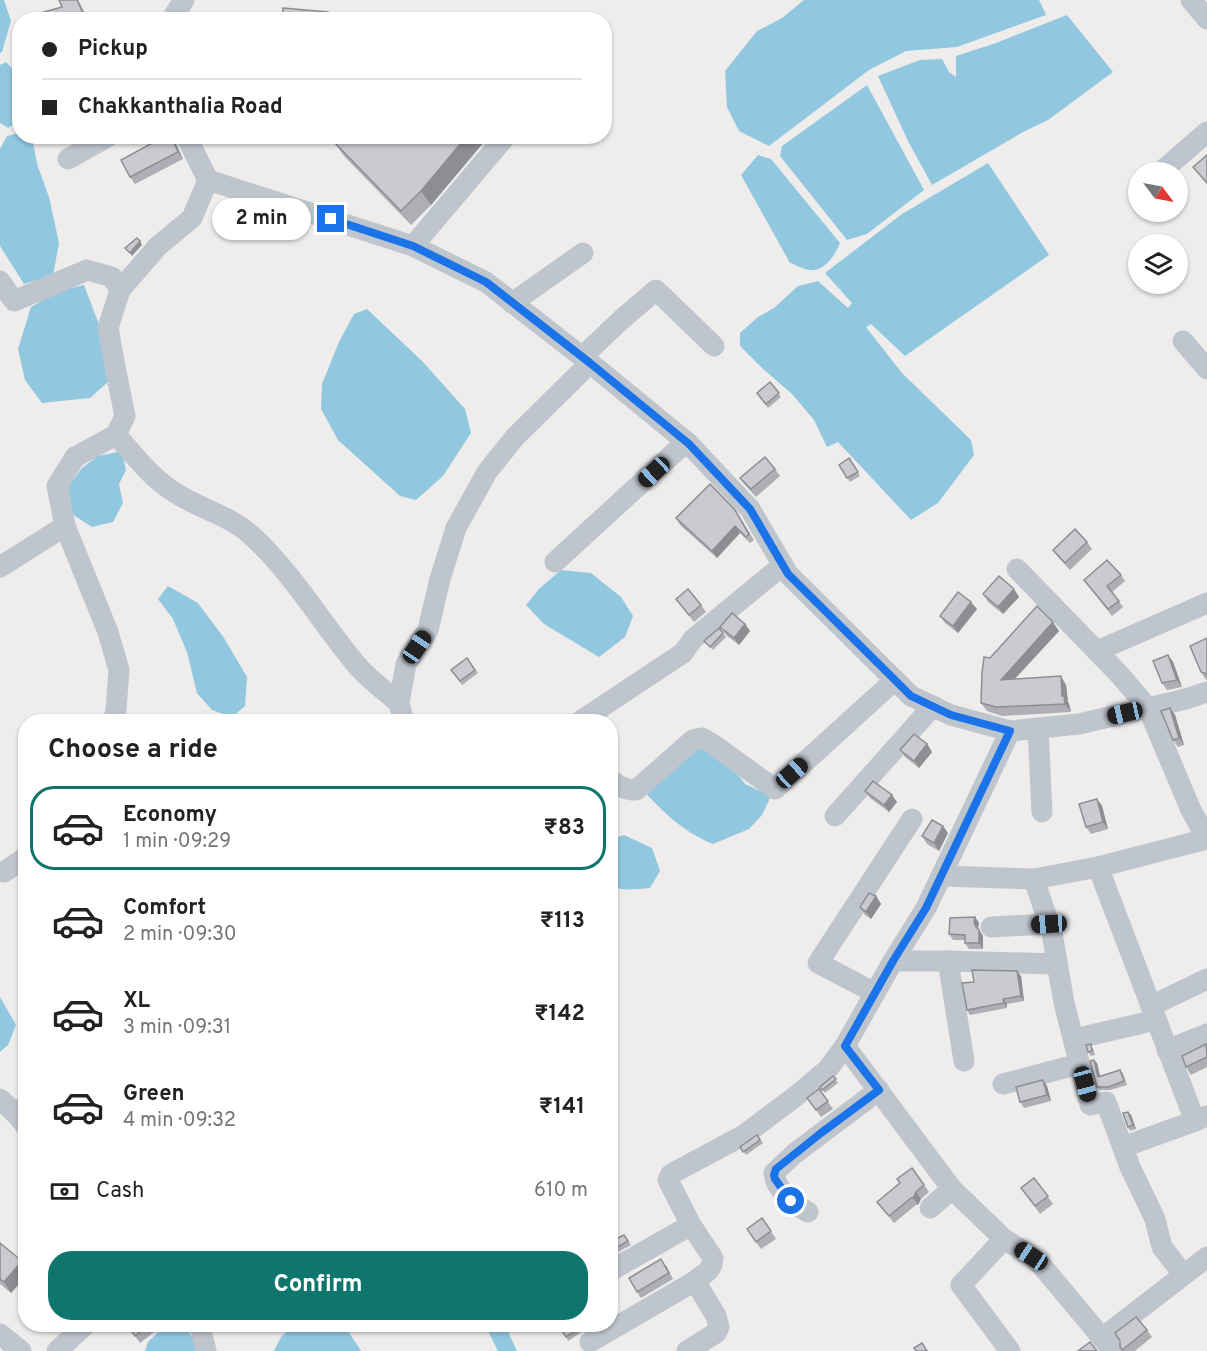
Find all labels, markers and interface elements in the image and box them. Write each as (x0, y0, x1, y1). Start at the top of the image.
text: Pickup (78, 36, 148, 63)
text: Chakkanthalia Road (78, 94, 283, 121)
north arrow (1128, 162, 1188, 222)
map controls (1128, 162, 1188, 294)
callout: 2 min (211, 198, 310, 240)
route end (317, 205, 344, 232)
text: 2 min (235, 206, 288, 232)
button: layers (1128, 234, 1188, 294)
car (635, 453, 673, 491)
car (399, 627, 435, 667)
car (1105, 700, 1145, 726)
text: Choose a ride (48, 733, 218, 767)
car (773, 754, 811, 792)
icon: car (51, 801, 105, 855)
text: Economy (123, 802, 217, 829)
text: ₹83 (544, 815, 585, 842)
text: 1 min · 09:29 (123, 829, 231, 855)
icon: car (51, 894, 105, 948)
text: Comfort (123, 895, 206, 922)
text: ₹113 (540, 908, 585, 935)
car (1031, 914, 1067, 934)
text: 2 min · 09:30 (123, 922, 237, 948)
icon: car (51, 987, 105, 1041)
text: XL (123, 988, 150, 1015)
text: ₹142 (534, 1001, 585, 1028)
text: 3 min · 09:31 (123, 1015, 231, 1041)
car (1072, 1064, 1098, 1104)
icon: car (51, 1080, 105, 1134)
text: Green (123, 1081, 185, 1108)
text: ₹141 (539, 1094, 585, 1121)
text: 4 min · 09:32 (123, 1108, 236, 1134)
icon: cash (48, 1175, 81, 1208)
text: Cash (96, 1178, 145, 1205)
text: 610 m (534, 1178, 588, 1204)
route start (777, 1187, 804, 1214)
car (1011, 1239, 1051, 1273)
button: Confirm (48, 1251, 588, 1320)

